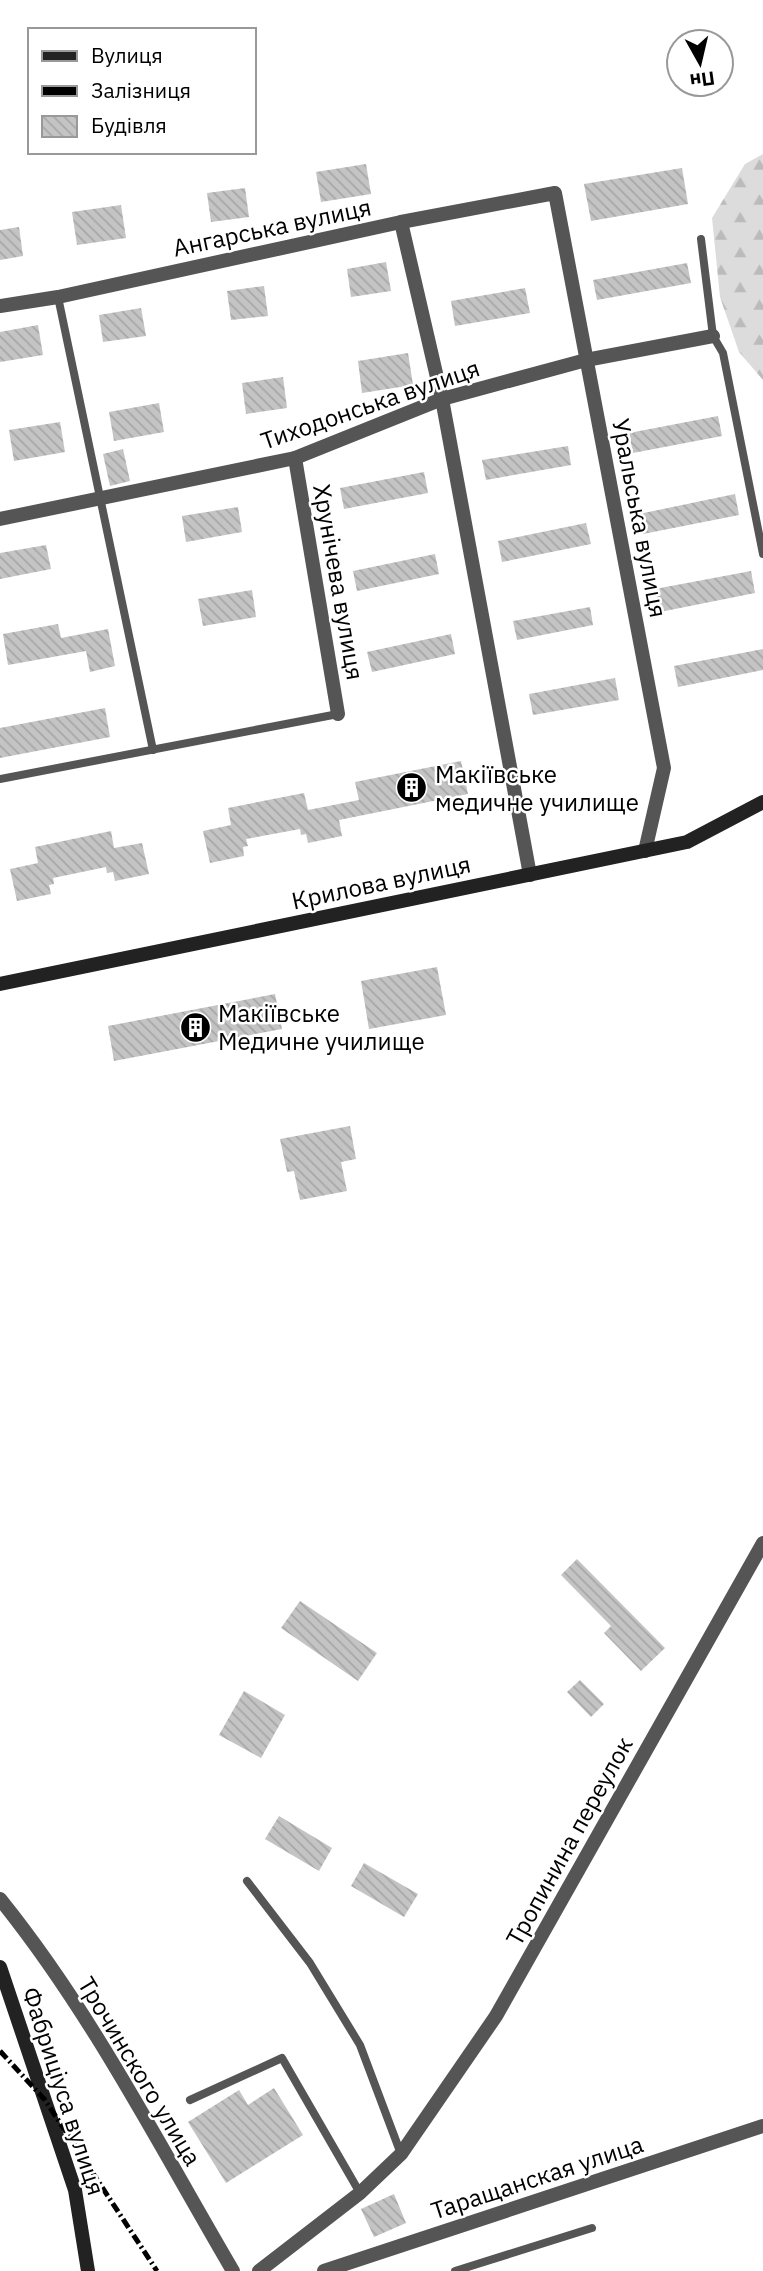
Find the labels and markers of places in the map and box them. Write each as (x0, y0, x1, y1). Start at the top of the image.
place label: Макіївське медичне училище (435, 758, 639, 818)
building icon: Макіївське медичне училище (395, 771, 429, 805)
place label: Макіївське Медичне училище (218, 997, 425, 1057)
building icon: Макіївське Медичне училище (178, 1010, 212, 1044)

